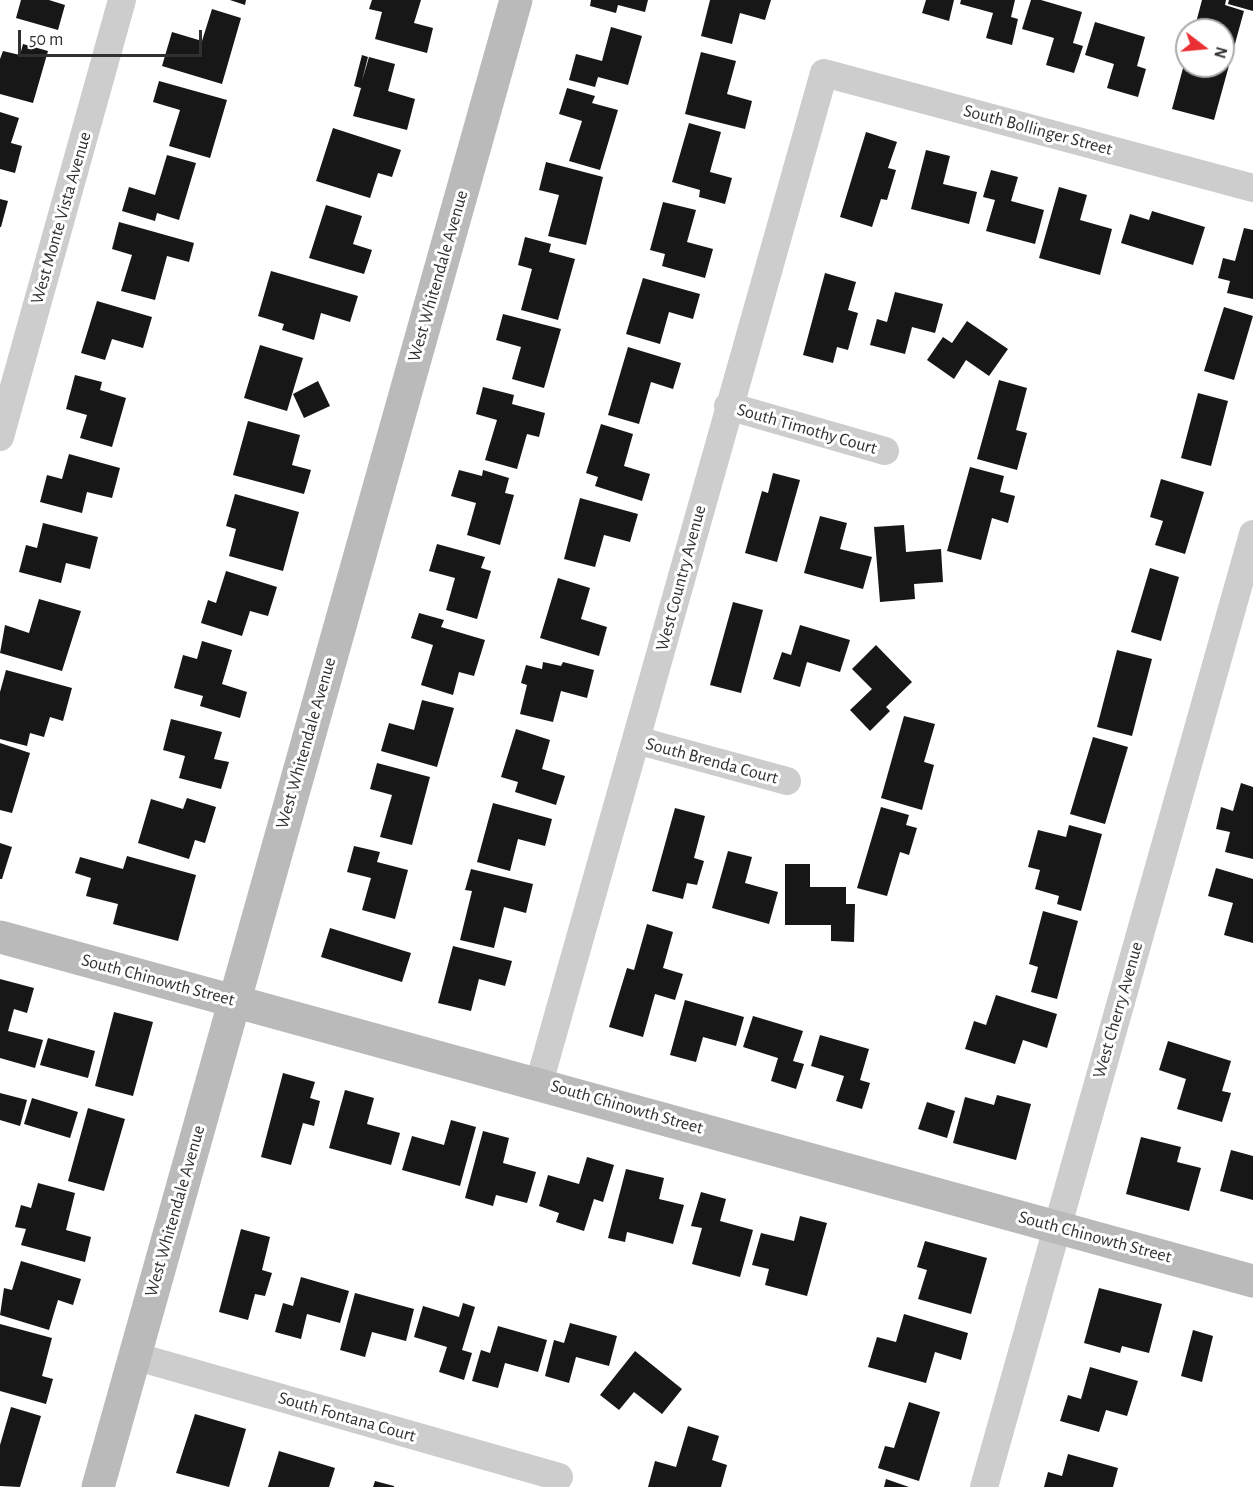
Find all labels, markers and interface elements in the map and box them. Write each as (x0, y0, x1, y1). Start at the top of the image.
scale bar (21, 18, 206, 56)
north arrow (1175, 18, 1235, 78)
text: 50 m (29, 31, 63, 49)
text: N (1211, 45, 1230, 60)
street label: South Bollinger Street (961, 100, 1115, 160)
street label: West Monte Vista Avenue (26, 129, 96, 307)
street label: West Whitendale Avenue (403, 188, 473, 364)
street label: South Timothy Court (735, 399, 879, 459)
street label: West Country Avenue (651, 503, 711, 653)
street label: West Whitendale Avenue (271, 655, 341, 831)
street label: South Brenda Court (643, 733, 781, 789)
street label: West Cherry Avenue (1088, 939, 1148, 1081)
street label: South Chinowth Street (79, 949, 237, 1011)
street label: South Chinowth Street (548, 1075, 706, 1139)
street label: West Whitendale Avenue (140, 1123, 210, 1299)
street label: South Chinowth Street (1016, 1206, 1174, 1268)
street label: South Fontana Court (276, 1387, 418, 1447)

